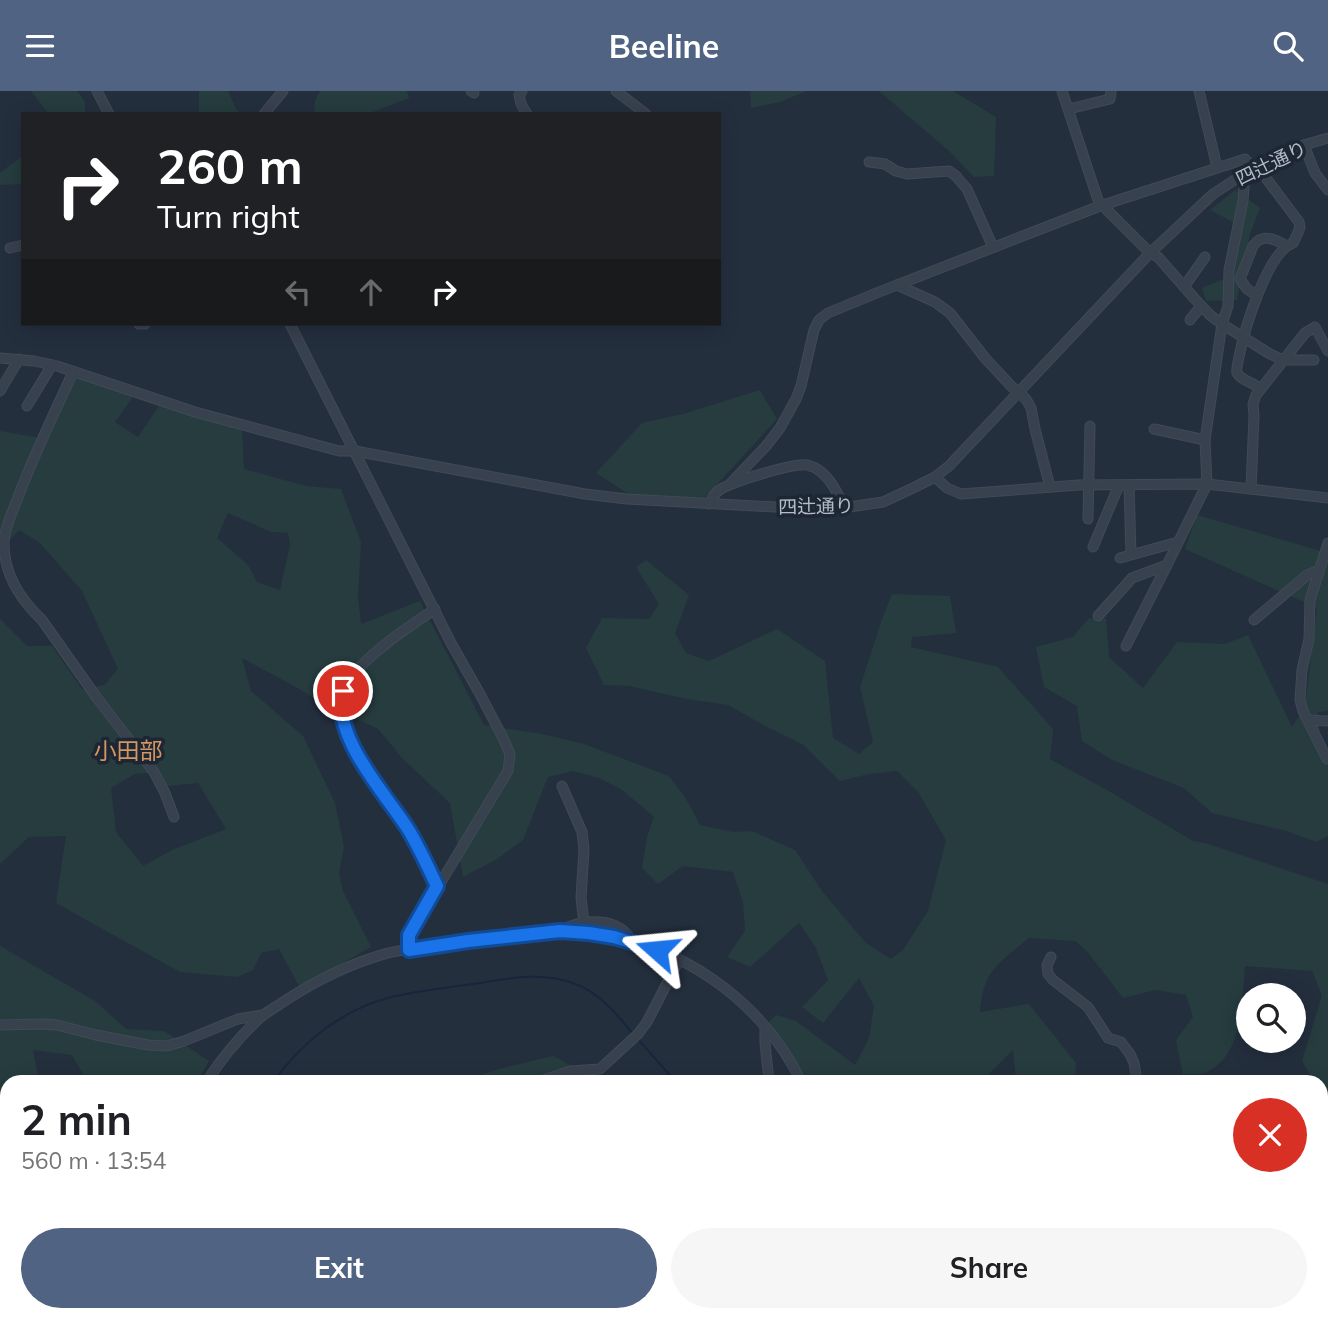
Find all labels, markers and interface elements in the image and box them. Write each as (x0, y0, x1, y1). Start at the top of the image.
text: Beeline (609, 26, 719, 66)
icon: menu (21, 27, 59, 65)
icon: search (1269, 27, 1307, 65)
text: 260 m (157, 135, 303, 196)
street label: 四辻通り (1232, 136, 1310, 190)
icon: right (42, 140, 133, 231)
text: Turn right (157, 196, 300, 236)
icon: left (279, 273, 317, 311)
icon: ahead (352, 273, 390, 311)
icon: right (425, 273, 463, 311)
street label: 四辻通り (778, 493, 854, 519)
pin (313, 661, 373, 721)
icon: arrive (324, 672, 362, 710)
district label: 小田部 (94, 736, 163, 765)
position arrow (620, 913, 694, 987)
map controls (1236, 983, 1306, 1053)
button: search (1236, 983, 1306, 1053)
text: 2 min (21, 1093, 132, 1146)
button: close (1233, 1098, 1307, 1172)
text: 560 m · 13:54 (21, 1146, 166, 1175)
button: Exit (21, 1228, 657, 1308)
button: Share (671, 1228, 1307, 1308)

